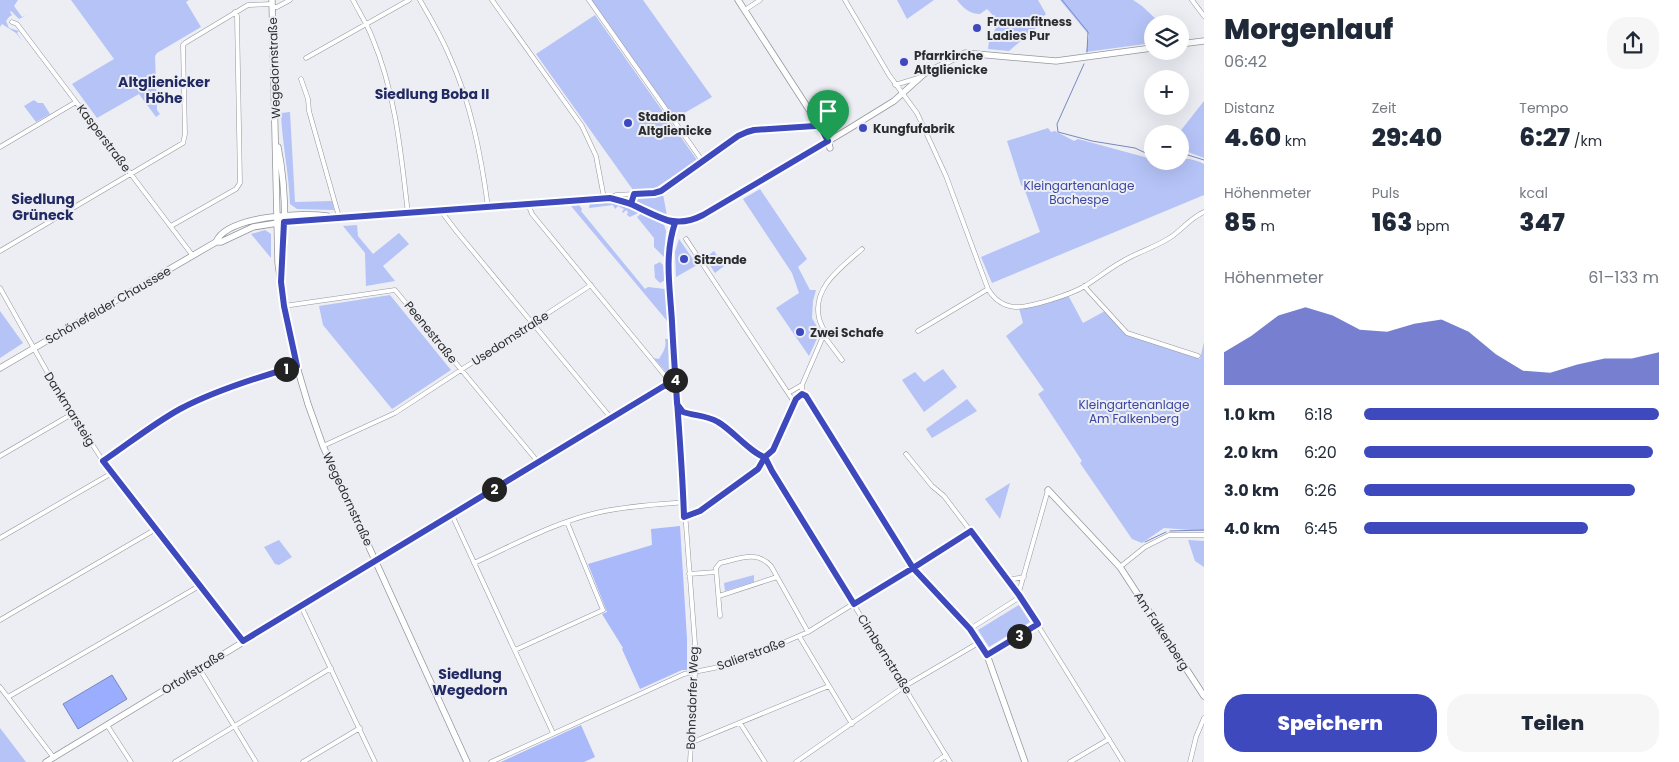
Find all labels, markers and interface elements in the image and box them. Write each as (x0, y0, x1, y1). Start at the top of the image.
text: Morgenlauf (1224, 10, 1393, 49)
place label: Frauenfitness Ladies Pur (987, 13, 1072, 44)
map controls (1144, 15, 1189, 170)
button: layers (1144, 15, 1189, 60)
street label: Wegedornstraße (264, 17, 284, 119)
button: share (1607, 17, 1659, 69)
marker: Frauenfitness Ladies Pur (971, 22, 983, 34)
place label: Pfarrkirche Altglienicke (914, 47, 988, 78)
text: 06:42 (1224, 50, 1267, 73)
marker: Pfarrkirche Altglienicke (898, 56, 910, 68)
button: + (1144, 70, 1189, 115)
district label: Altglienicker Höhe (118, 72, 210, 108)
district label: Siedlung Boba II (375, 84, 489, 104)
pin (807, 90, 849, 141)
icon: arrive (814, 97, 842, 125)
text: Distanz (1224, 98, 1275, 118)
text: Zeit (1372, 98, 1396, 118)
text: Tempo (1519, 98, 1568, 118)
street label: Kasperstraße (73, 101, 135, 175)
place label: Stadion Altglienicke (638, 108, 712, 139)
marker: Stadion Altglienicke (622, 117, 634, 129)
place label: Kungfufabrik (873, 120, 955, 137)
text: 4.60 (1224, 120, 1281, 155)
text: 29:40 (1372, 120, 1442, 155)
text: 6:27 (1519, 120, 1570, 155)
marker: Kungfufabrik (857, 122, 869, 134)
button: − (1144, 125, 1189, 170)
text: km (1281, 131, 1306, 151)
text: /km (1570, 131, 1602, 151)
park label: Kleingartenanlage Bachespe (1024, 177, 1134, 208)
text: Höhenmeter (1224, 183, 1311, 203)
text: Puls (1372, 183, 1399, 203)
text: kcal (1519, 183, 1548, 203)
district label: Siedlung Grüneck (11, 189, 75, 225)
text: 85 (1224, 205, 1257, 240)
text: 163 (1372, 205, 1412, 240)
text: 347 (1519, 205, 1565, 240)
text: m (1257, 216, 1275, 236)
text: bpm (1412, 216, 1450, 236)
place label: Sitzende (694, 251, 747, 268)
marker: Sitzende (678, 253, 690, 265)
street label: Schönefelder Chaussee (42, 262, 174, 348)
text: Höhenmeter (1224, 266, 1324, 289)
text: 61–133 m (1588, 266, 1659, 289)
street label: Peenestraße (401, 297, 461, 367)
street label: Usedomstraße (468, 307, 552, 369)
place label: Zwei Schafe (810, 324, 884, 341)
marker: Zwei Schafe (794, 326, 806, 338)
pin: 1 (274, 356, 298, 382)
text: 1 (284, 359, 289, 379)
pin: 4 (662, 368, 688, 392)
street label: Dankmarsteig (40, 369, 100, 449)
text: 4 (671, 370, 680, 390)
park label: Kleingartenanlage Am Falkenberg (1079, 396, 1189, 427)
text: 1.0 km (1224, 403, 1275, 426)
text: 6:18 (1304, 403, 1333, 426)
text: 2.0 km (1224, 441, 1278, 464)
text: 6:20 (1304, 441, 1337, 464)
street label: Wegedornstraße (319, 449, 377, 549)
pin: 2 (482, 476, 506, 502)
text: 2 (491, 479, 499, 499)
text: 3.0 km (1224, 479, 1279, 502)
text: 6:26 (1304, 479, 1337, 502)
text: 4.0 km (1224, 517, 1280, 540)
text: 6:45 (1304, 517, 1338, 540)
street label: Am Falkenberg (1130, 589, 1194, 673)
street label: Cimbernstraße (854, 611, 916, 697)
pin: 3 (1006, 624, 1032, 648)
text: 3 (1015, 626, 1024, 646)
street label: Salierstraße (714, 634, 788, 674)
street label: Ortolfstraße (158, 646, 228, 698)
street label: Bohnsdorfer Weg (682, 646, 702, 750)
district label: Siedlung Wegedorn (432, 664, 508, 700)
button: Speichern (1224, 694, 1437, 752)
button: Teilen (1447, 694, 1659, 752)

